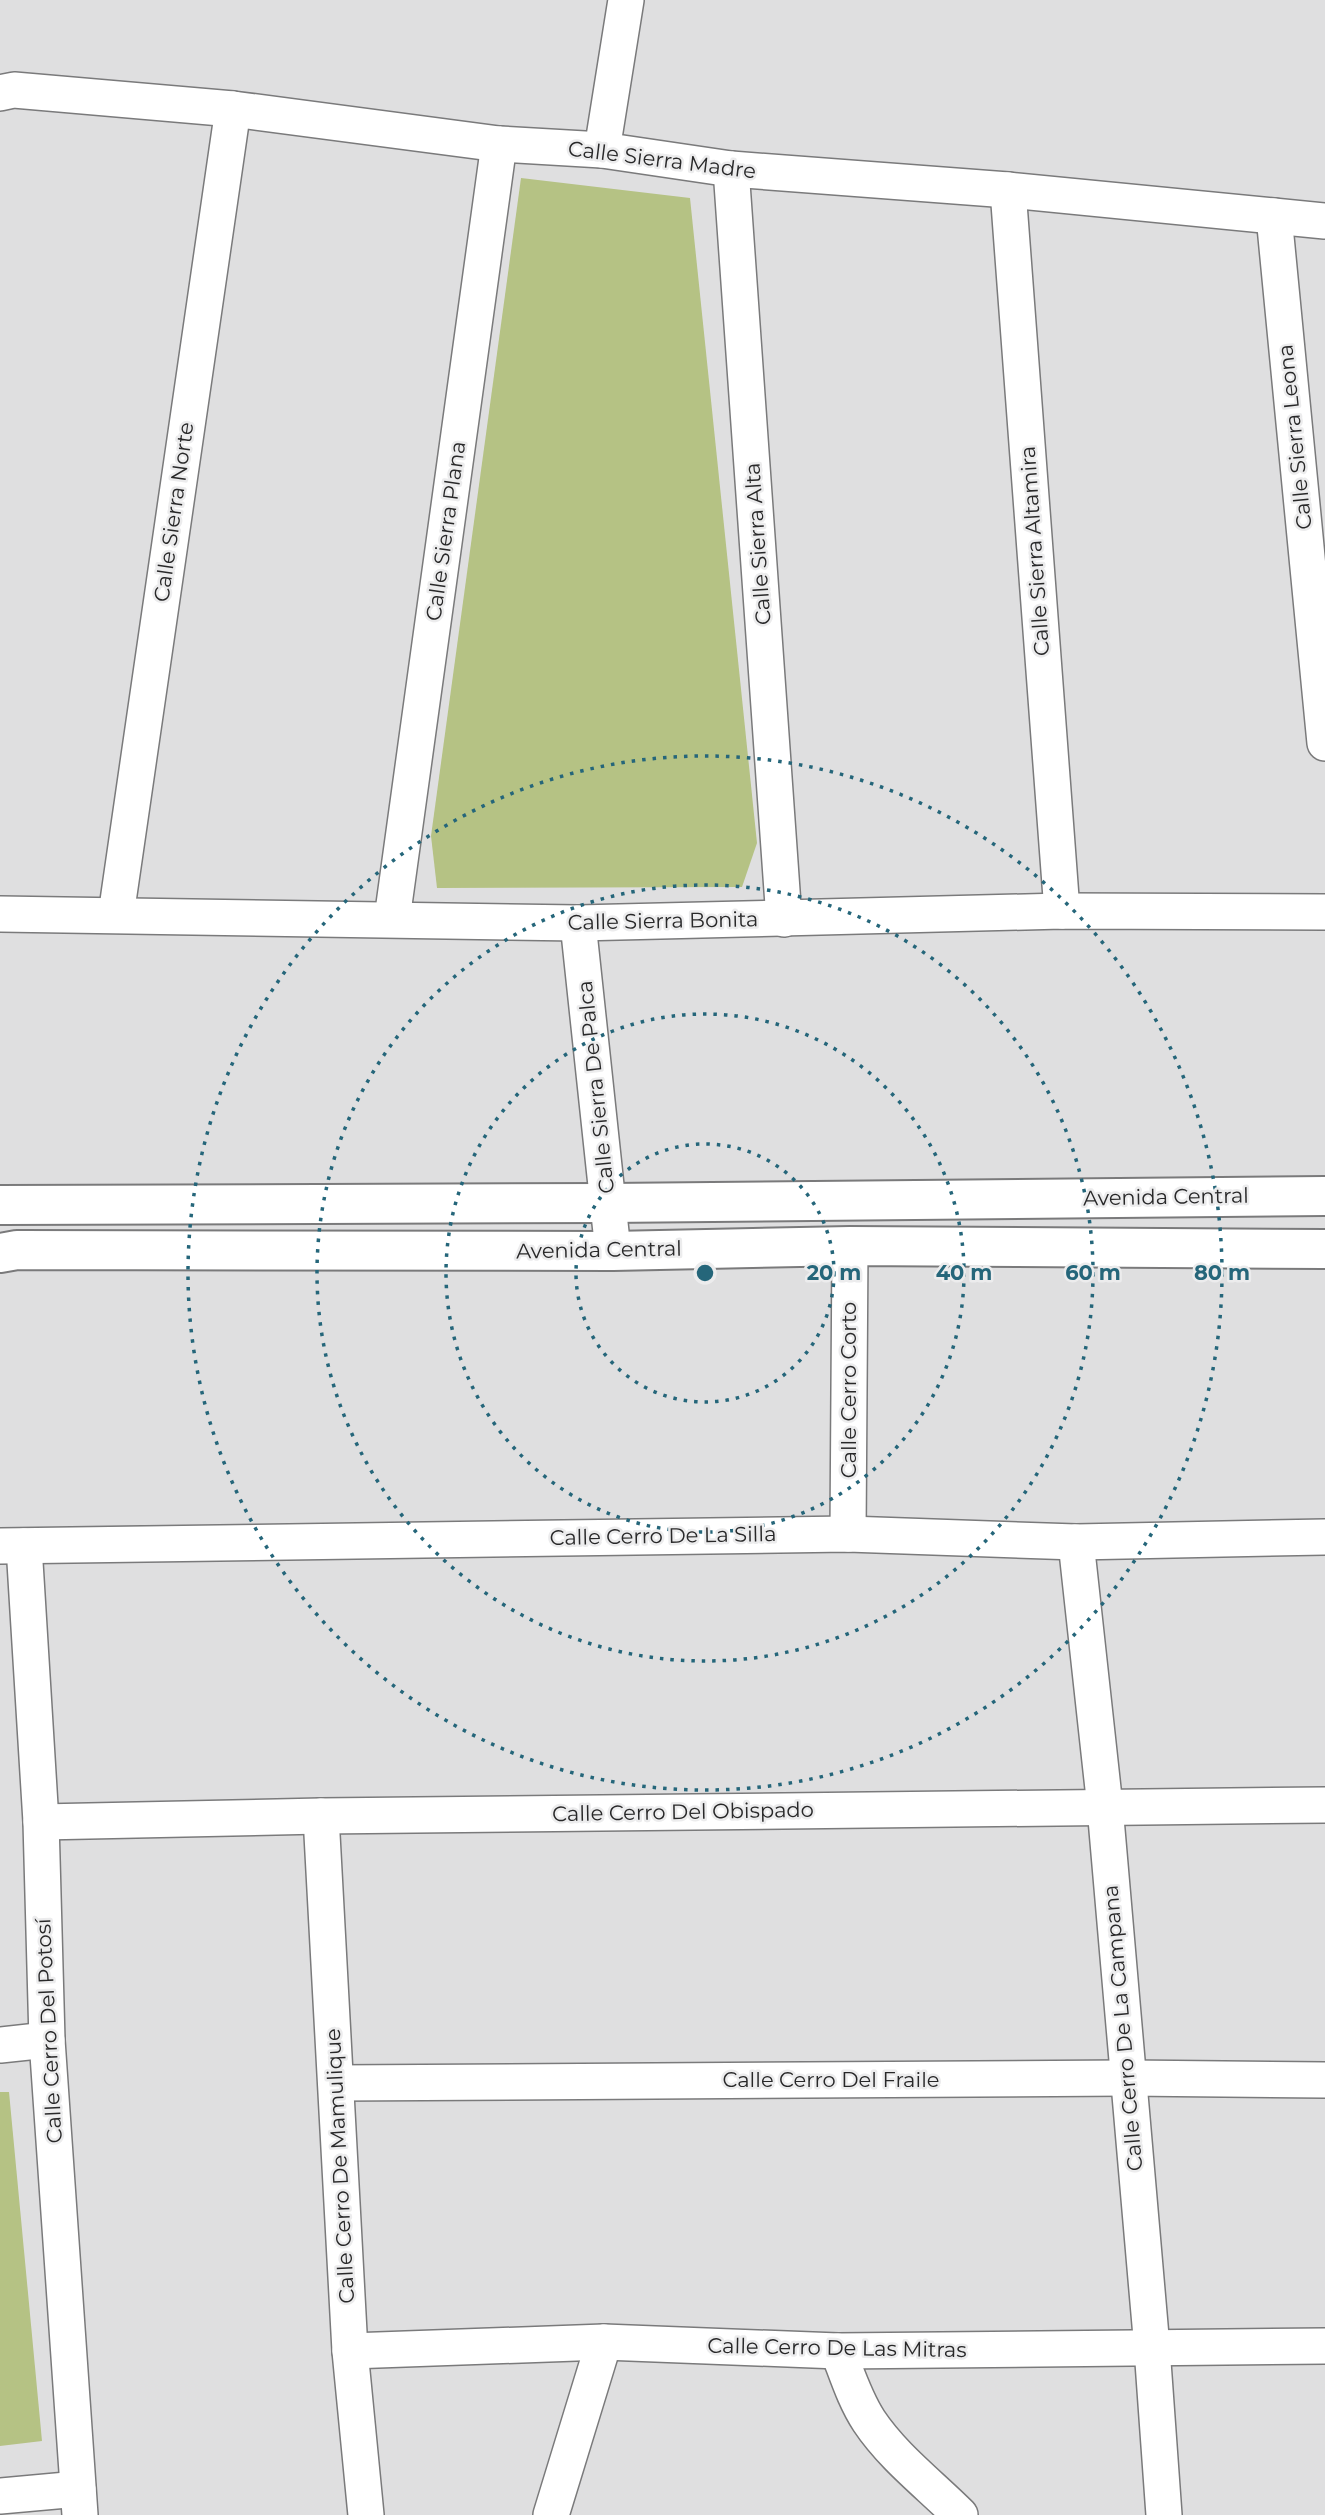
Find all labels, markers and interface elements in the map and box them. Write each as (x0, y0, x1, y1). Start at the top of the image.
street label: Calle Sierra Madre (567, 136, 757, 183)
street label: Calle Sierra Leona (1272, 343, 1317, 531)
street label: Calle Sierra Norte (149, 420, 199, 603)
street label: Calle Sierra Plana (421, 439, 470, 622)
street label: Calle Sierra Altamira (1015, 445, 1054, 657)
street label: Calle Sierra Alta (739, 462, 776, 626)
street label: Calle Sierra Bonita (567, 906, 759, 935)
street label: Calle Sierra De Palca (572, 979, 619, 1195)
street label: Avenida Central (1083, 1183, 1249, 1210)
street label: Avenida Central (516, 1236, 682, 1263)
text: 20 m (807, 1260, 861, 1285)
text: 40 m (936, 1260, 992, 1285)
text: 60 m (1065, 1260, 1121, 1285)
text: 80 m (1194, 1260, 1250, 1285)
centre of rings (693, 1261, 717, 1285)
street label: Calle Cerro Corto (836, 1302, 861, 1478)
street label: Calle Cerro De La Silla (549, 1521, 777, 1550)
street label: Calle Cerro Del Obispado (552, 1797, 814, 1826)
street label: Calle Cerro De La Campana (1098, 1884, 1147, 2172)
street label: Calle Cerro Del Potosí (30, 1917, 67, 2144)
street label: Calle Cerro De Mamulique (320, 2028, 359, 2304)
street label: Calle Cerro Del Fraile (723, 2067, 939, 2092)
street label: Calle Cerro De Las Mitras (707, 2333, 967, 2362)

